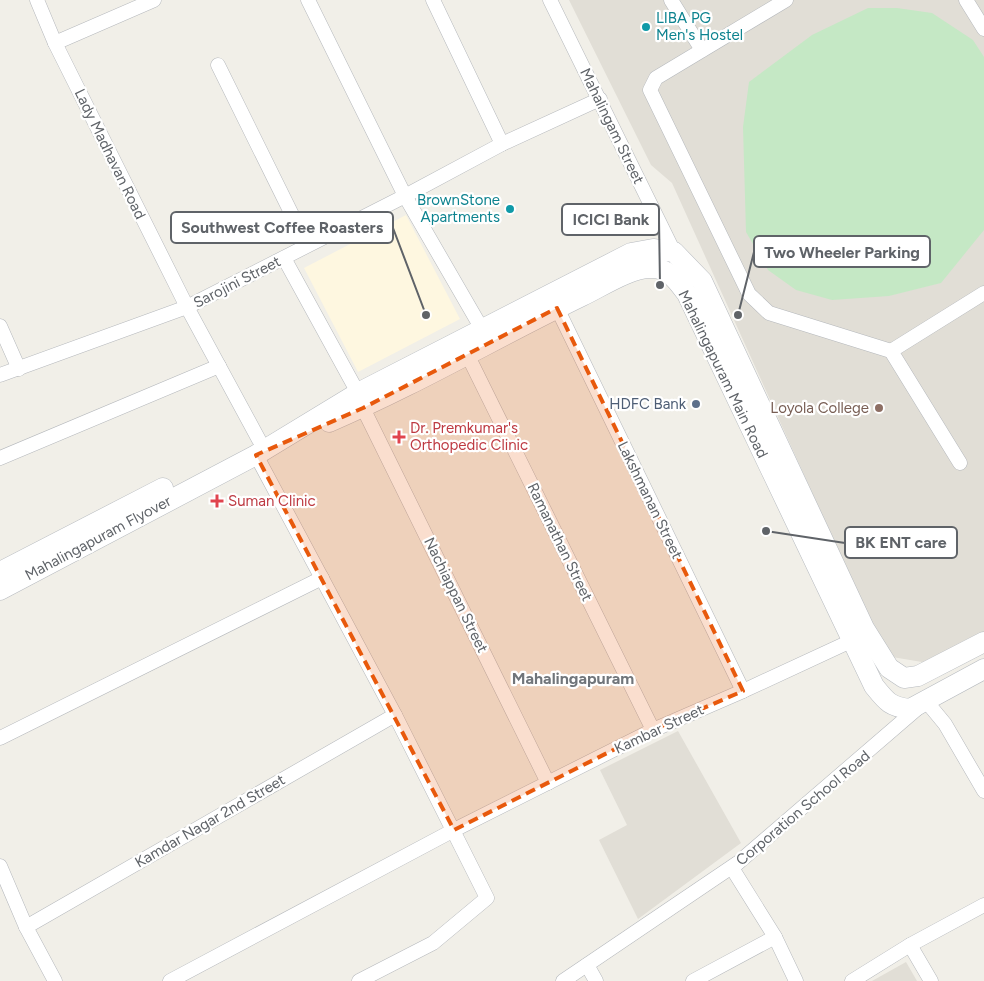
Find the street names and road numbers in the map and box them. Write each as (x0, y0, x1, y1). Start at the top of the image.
street label: Mahalingam Street (576, 65, 648, 187)
street label: Lady Madhavan Road (71, 86, 149, 222)
street label: Sarojini Street (190, 252, 284, 312)
street label: Mahalingapuram Main Road (674, 287, 772, 461)
street label: Lakshmanan Street (614, 438, 686, 562)
street label: Ramanathan Street (524, 480, 597, 604)
street label: Mahalingapuram Flyover (22, 492, 174, 584)
street label: Nachiappan Street (420, 534, 492, 656)
street label: Kambar Street (611, 700, 707, 758)
street label: Corporation School Road (732, 747, 874, 869)
street label: Kamdar Nagar 2nd Street (132, 770, 289, 871)

